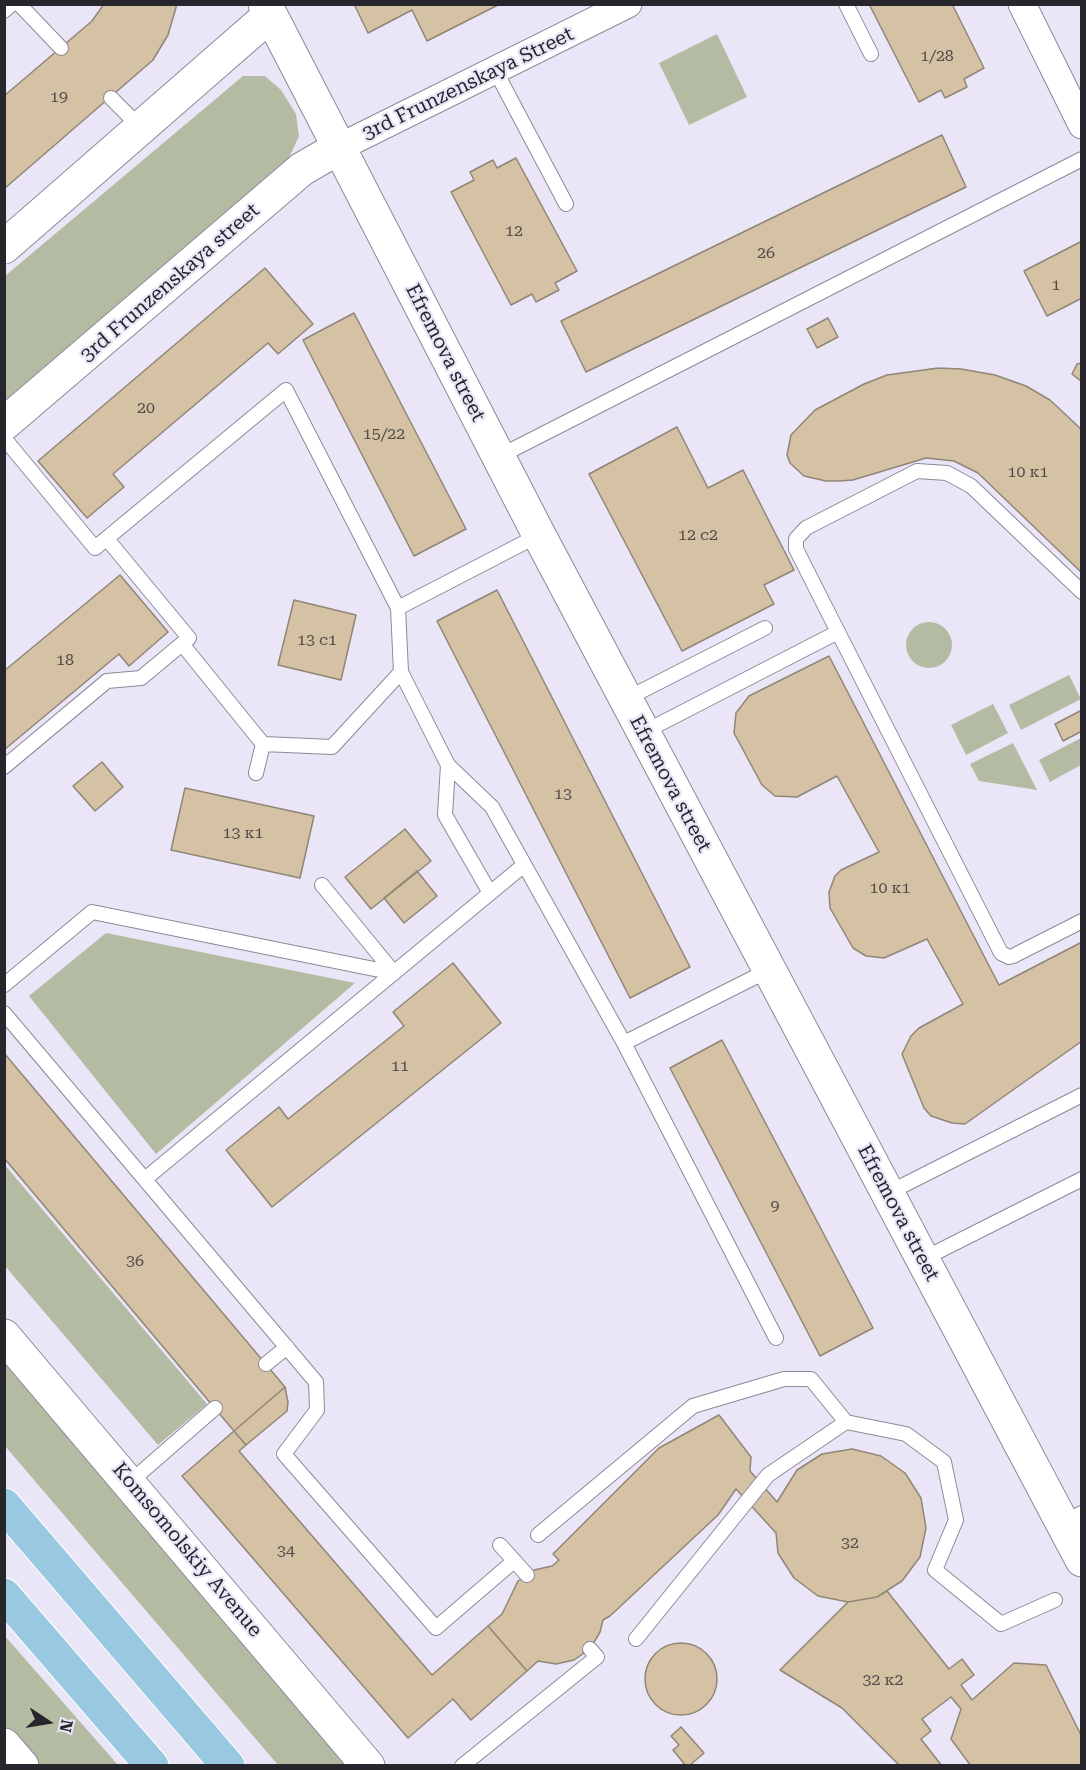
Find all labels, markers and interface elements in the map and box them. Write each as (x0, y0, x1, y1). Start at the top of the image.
street label: 3rd Frunzenskaya Street (358, 22, 578, 146)
house number: 1/28 (920, 46, 954, 66)
house number: 19 (50, 87, 68, 107)
street label: 3rd Frunzenskaya street (76, 199, 264, 367)
house number: 12 (505, 221, 523, 241)
house number: 26 (757, 243, 775, 263)
house number: 1 (1052, 275, 1060, 295)
street label: Efremova street (400, 280, 490, 426)
house number: 20 (137, 398, 155, 418)
house number: 15/22 (363, 424, 405, 444)
house number: 10 к1 (1007, 462, 1049, 482)
house number: 12 с2 (678, 525, 718, 545)
house number: 13 с1 (297, 630, 337, 650)
house number: 18 (56, 650, 74, 670)
street label: Efremova street (624, 712, 716, 856)
house number: 13 (554, 784, 572, 804)
house number: 13 к1 (222, 823, 264, 843)
house number: 10 к1 (869, 878, 911, 898)
house number: 11 (391, 1056, 409, 1076)
street label: Efremova street (852, 1141, 944, 1285)
house number: 9 (771, 1196, 779, 1216)
house number: 36 (126, 1251, 144, 1271)
street label: Komsomolskiy Avenue (107, 1458, 267, 1642)
house number: 32 (841, 1533, 859, 1553)
house number: 34 (277, 1541, 295, 1561)
house number: 32 к2 (862, 1670, 904, 1690)
north arrow (18, 1692, 78, 1752)
text: N (56, 1718, 77, 1734)

